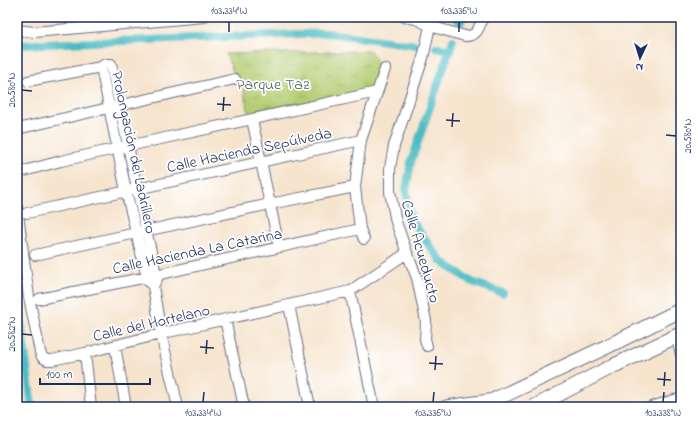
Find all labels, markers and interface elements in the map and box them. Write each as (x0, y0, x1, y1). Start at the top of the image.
text: 103.334°W (211, 4, 247, 19)
text: 103.336°W (441, 4, 478, 19)
north arrow (620, 38, 660, 78)
text: N (635, 59, 644, 75)
street label: Prolongación del Ladrillero (104, 69, 162, 236)
text: 20.580°N (5, 72, 20, 107)
park label: Parque Taz (236, 73, 310, 97)
text: 20.580°N (681, 118, 696, 153)
street label: Calle Hacienda Sepúlveda (165, 122, 334, 180)
street label: Calle Acueducto (394, 197, 446, 306)
street label: Calle Hacienda La Catarina (110, 222, 284, 282)
street label: Calle del Hortelano (91, 299, 212, 349)
text: 20.582°N (5, 316, 20, 352)
scale bar (40, 360, 150, 386)
text: 100 m (46, 366, 73, 384)
text: 103.334°W (185, 406, 221, 421)
text: 103.336°W (415, 406, 452, 421)
text: 103.338°W (645, 406, 681, 421)

